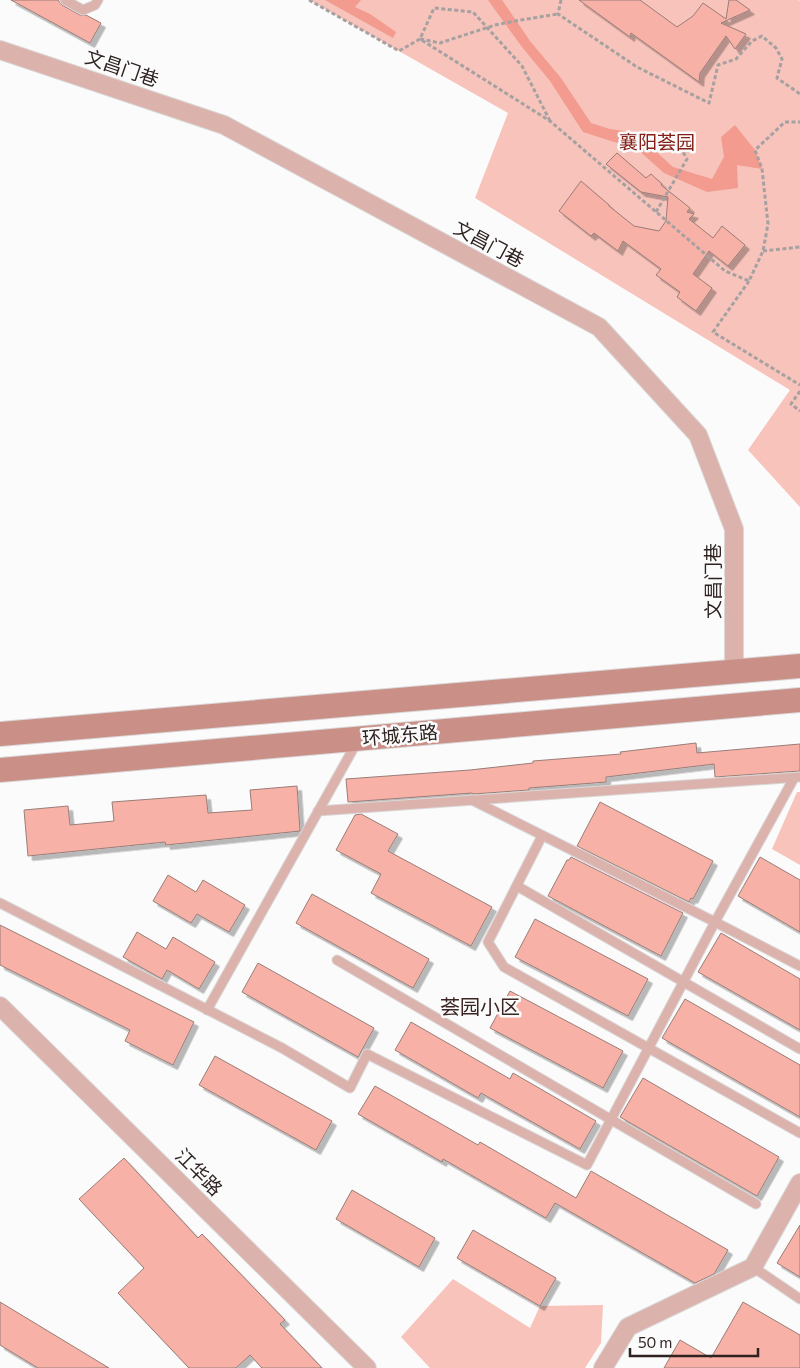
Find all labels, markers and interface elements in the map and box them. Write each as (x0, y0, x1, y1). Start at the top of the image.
street label: 文昌门巷 (82, 44, 162, 91)
park label: 襄阳荟园 (619, 130, 695, 153)
street label: 文昌门巷 (450, 216, 528, 272)
street label: 文昌门巷 (701, 543, 724, 619)
street label: 环城东路 (361, 720, 439, 749)
district label: 荟园小区 (440, 994, 520, 1018)
street label: 江华路 (171, 1143, 228, 1200)
scale bar (630, 1326, 758, 1358)
text: 50 m (638, 1333, 672, 1351)

